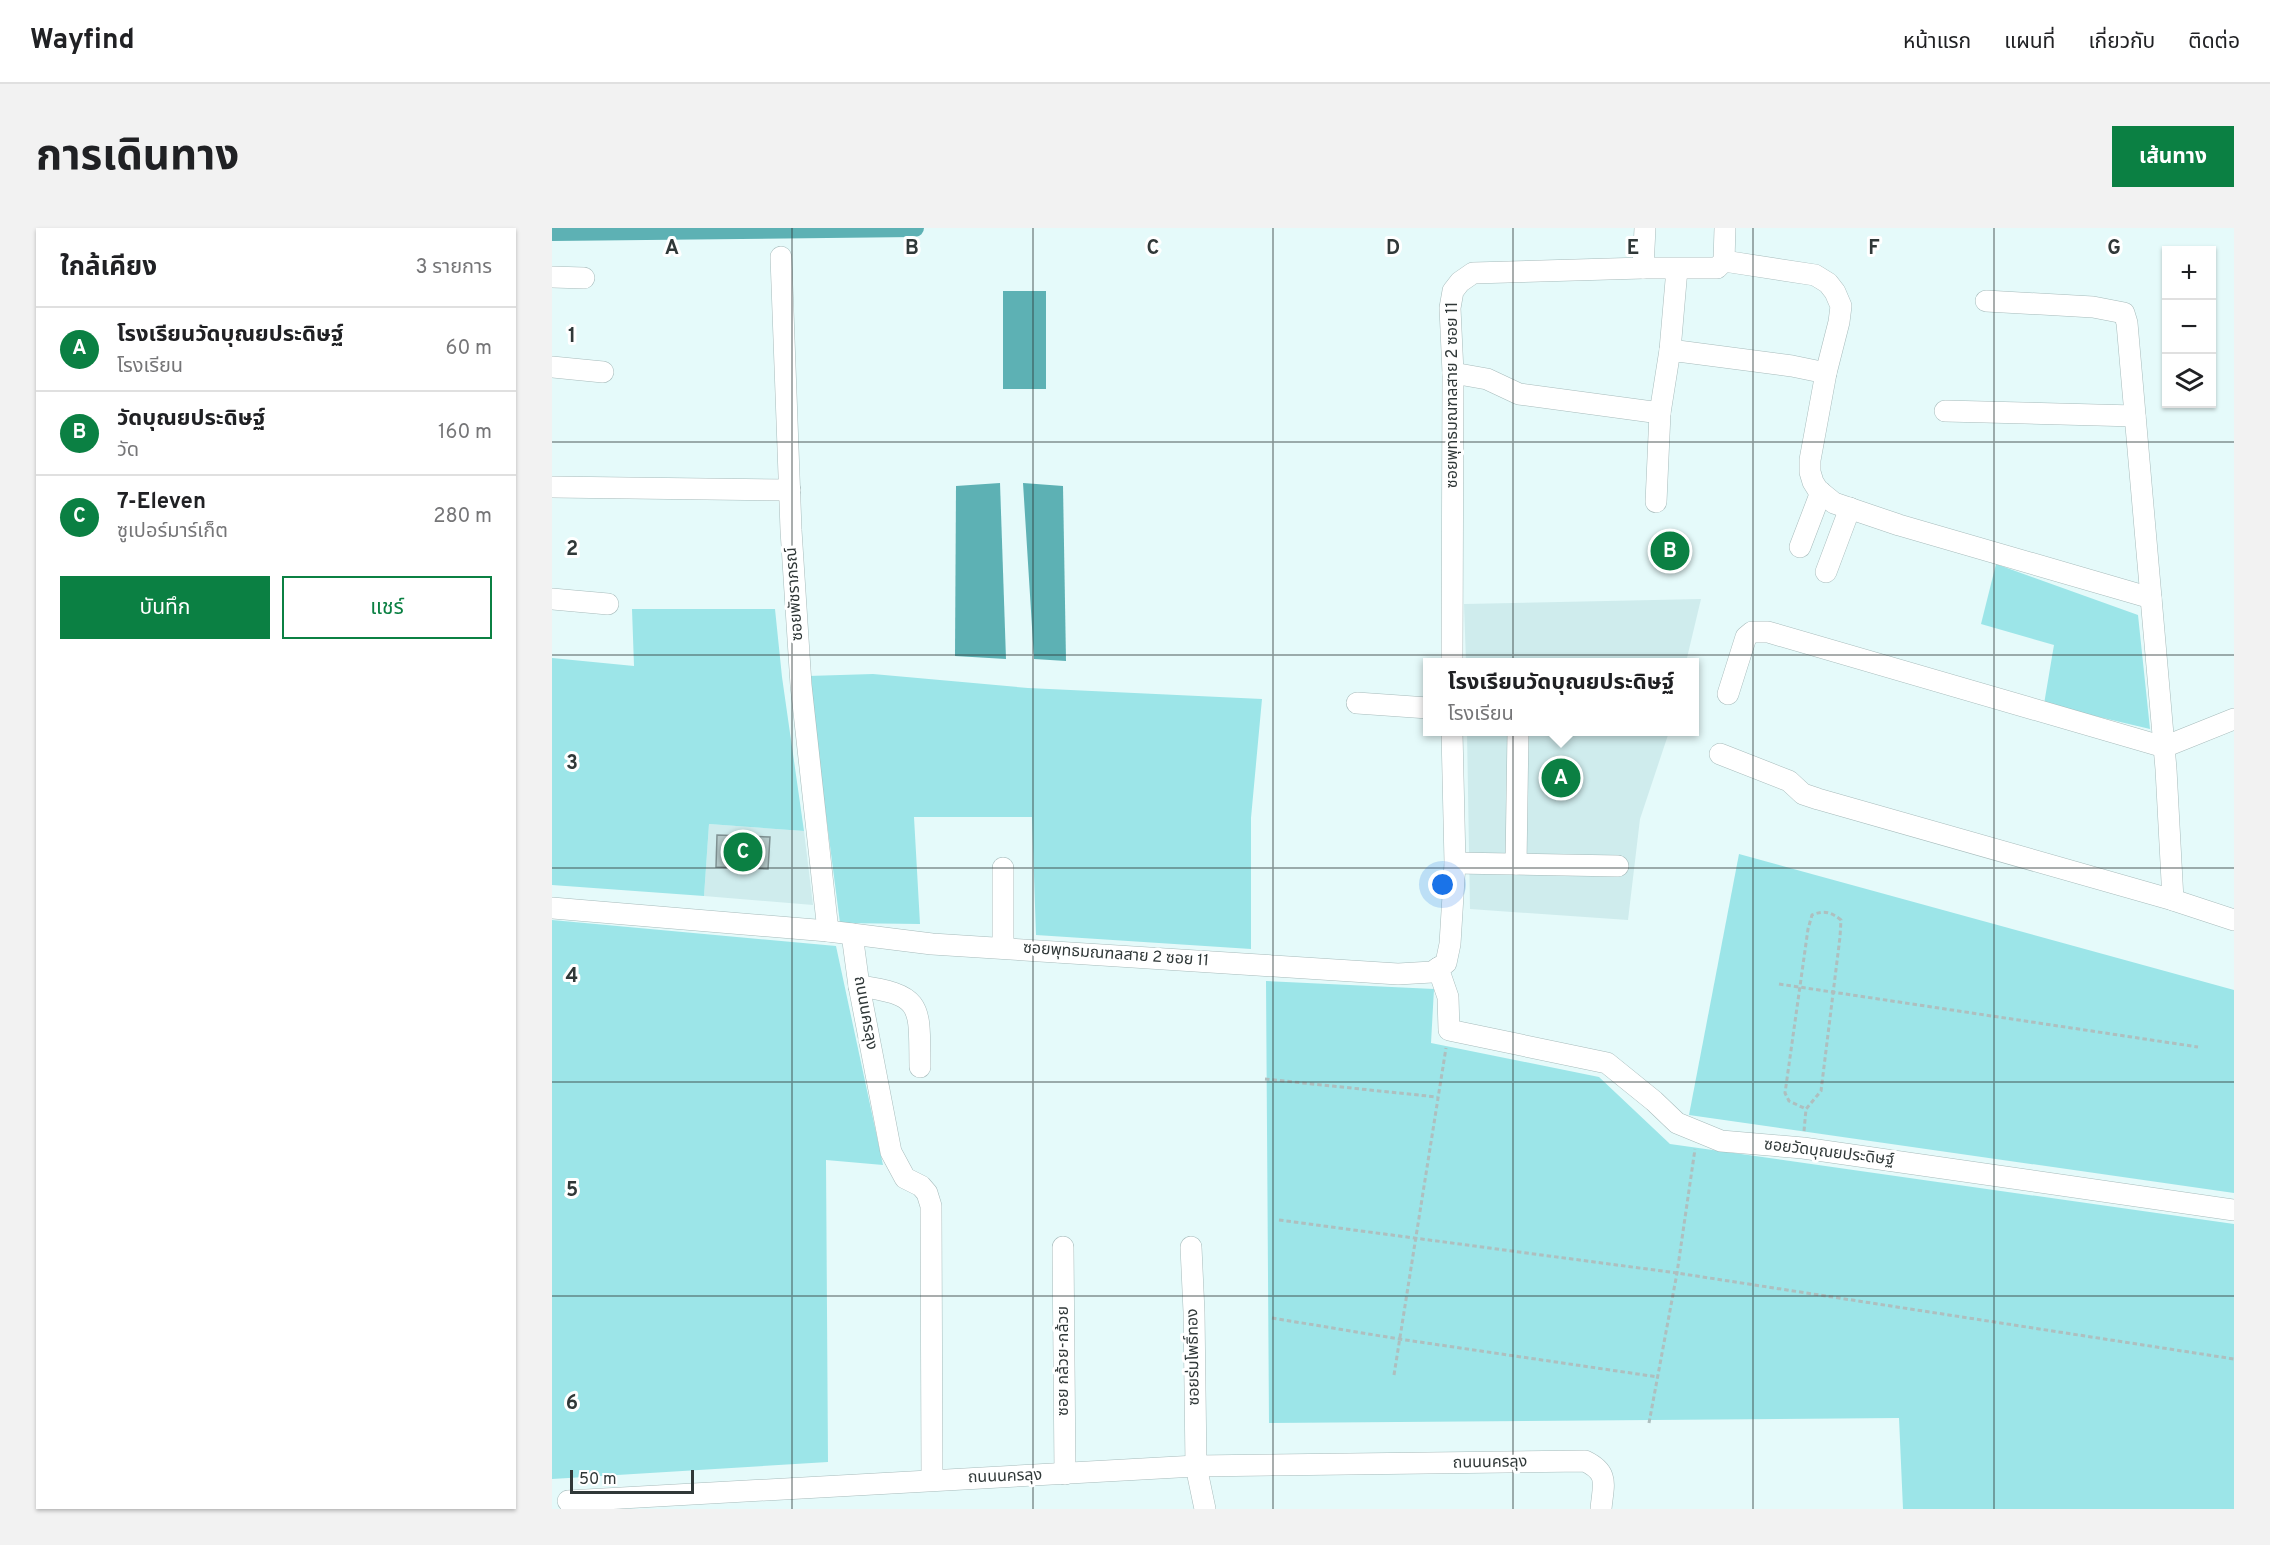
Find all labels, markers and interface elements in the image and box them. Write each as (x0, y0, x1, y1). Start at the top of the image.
text: Wayfind (30, 23, 135, 59)
text: หน้าแรก (1903, 29, 1971, 56)
text: แผนที่ (2004, 29, 2055, 56)
text: เกี่ยวกับ (2088, 29, 2155, 56)
text: ติดต่อ (2188, 29, 2240, 56)
button: เส้นทาง (2112, 126, 2234, 187)
text: การเดินทาง (36, 132, 239, 185)
text: A (665, 236, 679, 262)
text: B (905, 236, 919, 262)
text: C (1147, 236, 1159, 262)
text: D (1386, 236, 1400, 262)
text: E (1627, 236, 1639, 262)
text: F (1868, 236, 1880, 262)
text: G (2107, 236, 2121, 262)
map controls (2162, 246, 2216, 408)
button: + (2162, 246, 2216, 300)
text: ใกล้เคียง (60, 252, 157, 285)
text: 3 รายการ (416, 255, 492, 281)
button: − (2162, 300, 2216, 354)
street label: ซอยพุทธมณฑลสาย 2 ซอย 11 (1443, 302, 1463, 488)
text: โรงเรียนวัดบุณยประดิษฐ์ (117, 322, 343, 349)
text: 1 (568, 324, 576, 350)
text: A (72, 336, 87, 362)
text: 60 m (446, 336, 492, 362)
text: โรงเรียน (117, 354, 183, 380)
button: layers (2162, 354, 2216, 408)
text: วัดบุณยประดิษฐ์ (117, 406, 265, 433)
text: B (73, 420, 86, 446)
text: 160 m (438, 420, 492, 446)
text: วัด (117, 438, 139, 464)
text: 7-Eleven (117, 489, 206, 516)
text: C (73, 504, 86, 530)
text: 280 m (433, 504, 492, 530)
text: ซูเปอร์มาร์เก็ต (117, 519, 228, 545)
pin: B (1650, 528, 1690, 574)
text: 2 (566, 537, 578, 563)
street label: ซอยพัชราภรณ์ (782, 547, 808, 641)
button: บันทึก (60, 576, 270, 639)
button: แชร์ (282, 576, 492, 639)
popup (1423, 658, 1699, 736)
text: โรงเรียนวัดบุณยประดิษฐ์ (1448, 670, 1674, 697)
text: โรงเรียน (1448, 702, 1514, 728)
text: 3 (566, 751, 578, 777)
pin: A (1542, 756, 1580, 800)
pin: C (724, 830, 762, 874)
your location (1428, 870, 1457, 899)
street label: ซอยพุทธมณฑลสาย 2 ซอย 11 (1022, 939, 1210, 971)
text: 4 (566, 964, 578, 990)
street label: ถนนนครลุง (849, 975, 881, 1051)
street label: ซอยวัดบุณยประดิษฐ์ (1763, 1135, 1895, 1171)
text: 5 (566, 1178, 578, 1204)
street label: ซอย กล้วย-กล้วย (1054, 1306, 1074, 1416)
street label: ซอยร่มโพธิ์ทอง (1182, 1308, 1205, 1406)
text: 6 (566, 1391, 578, 1417)
street label: ถนนนครลุง (1453, 1452, 1527, 1474)
street label: ถนนนครลุง (967, 1466, 1043, 1488)
scale bar (570, 1467, 694, 1494)
text: 50 m (579, 1470, 617, 1490)

